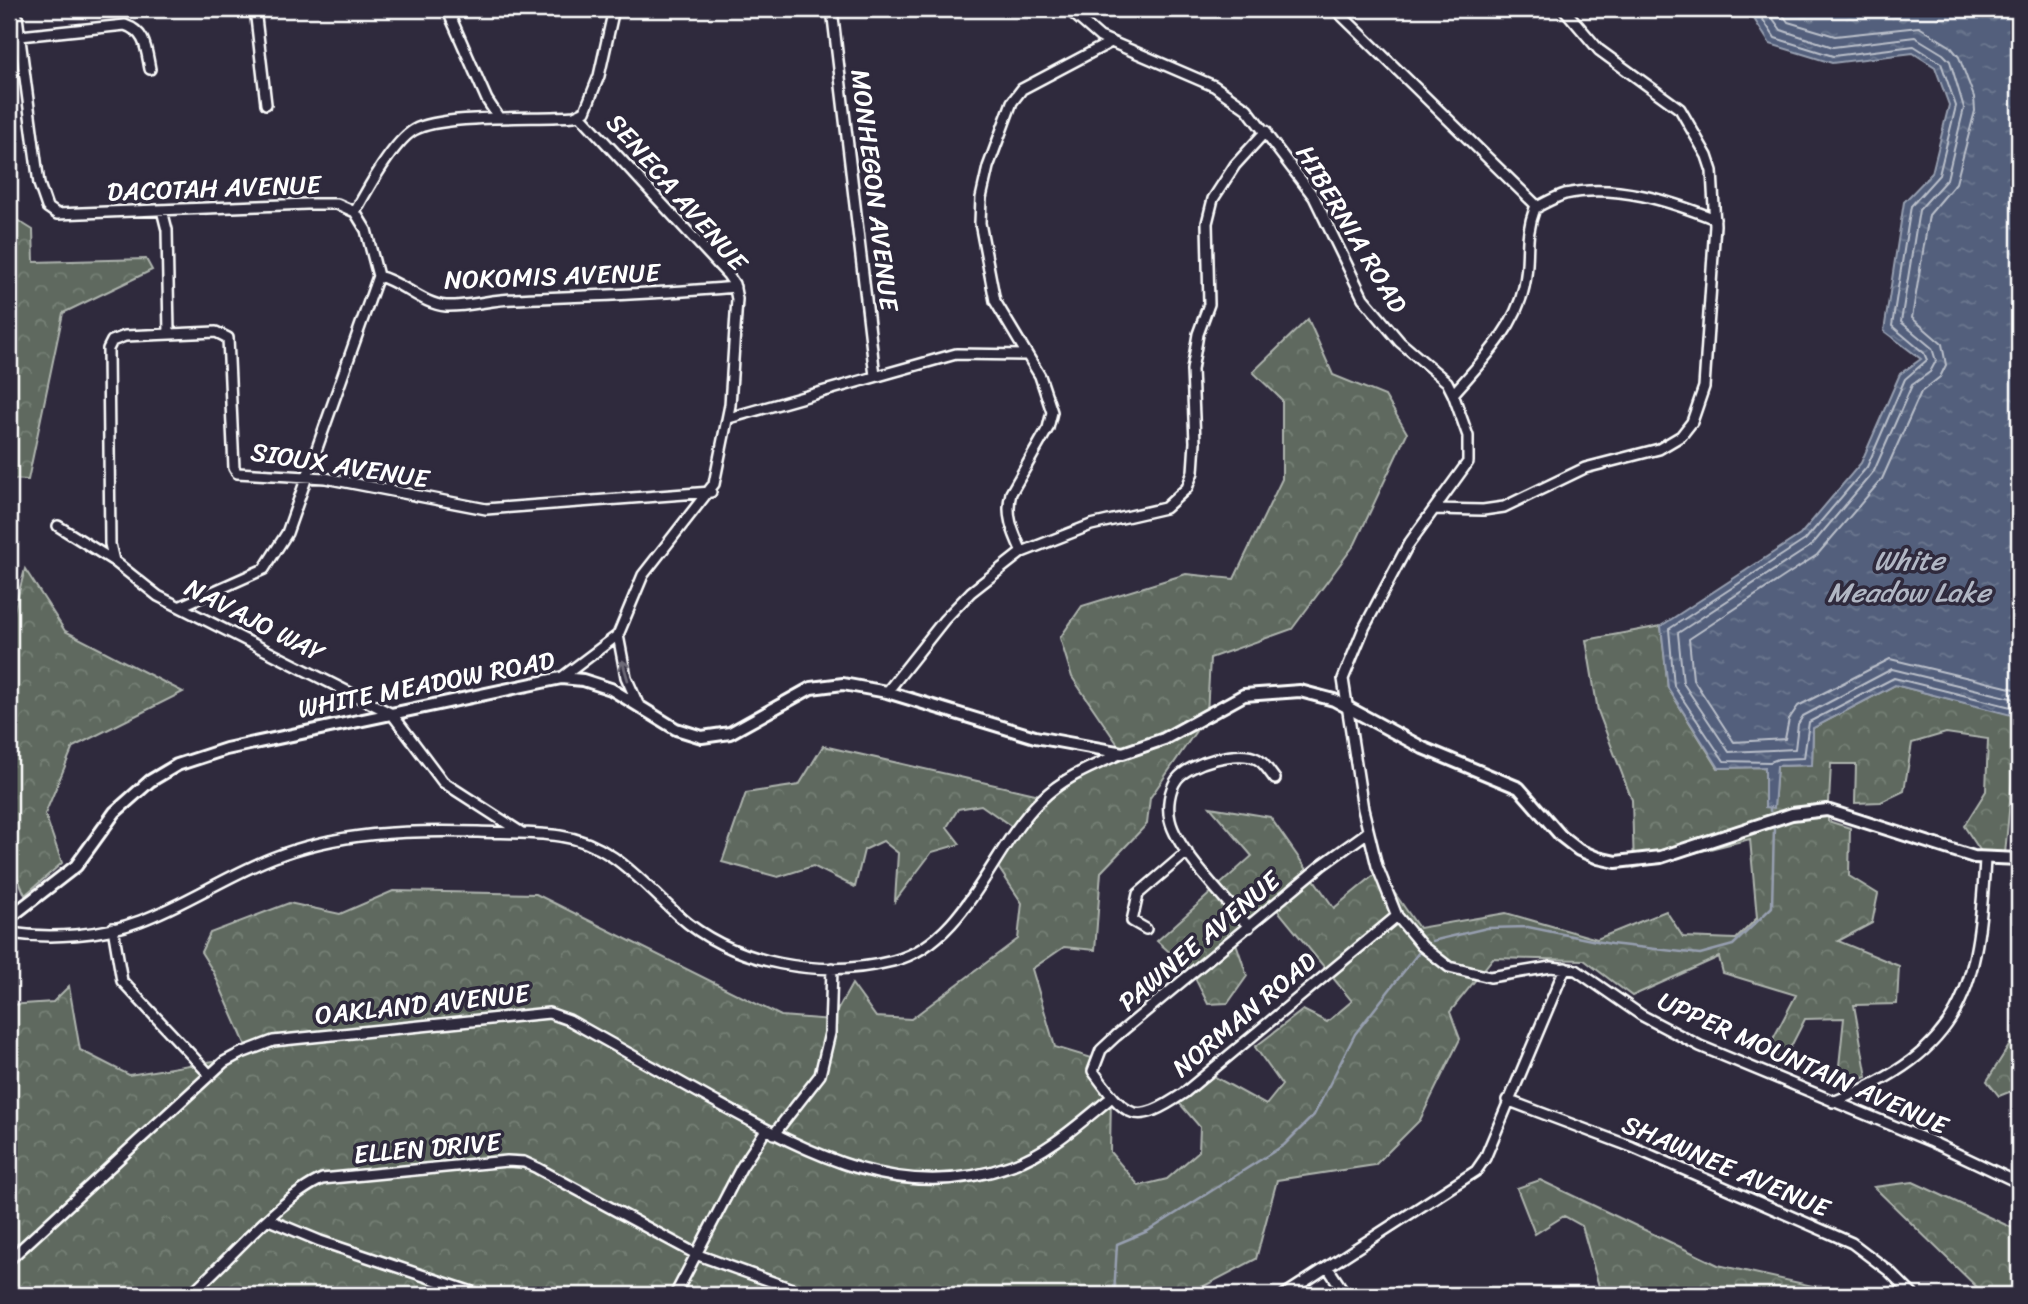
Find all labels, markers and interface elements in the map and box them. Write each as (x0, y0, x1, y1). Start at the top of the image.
street label: MONHEGON AVENUE (837, 67, 913, 315)
street label: SENECA AVENUE (594, 102, 761, 283)
street label: HIBERNIA ROAD (1283, 136, 1421, 323)
street label: DACOTAH AVENUE (106, 161, 323, 215)
street label: NOKOMIS AVENUE (443, 249, 662, 303)
street label: SIOUX AVENUE (248, 428, 434, 502)
water label: White Meadow Lake (1828, 536, 1993, 617)
street label: NAVAJO WAY (177, 565, 335, 676)
street label: WHITE MEADOW ROAD (294, 636, 559, 731)
one-way arrow (618, 659, 631, 682)
street label: PAWNEE AVENUE (1107, 858, 1292, 1023)
street label: NORMAN ROAD (1161, 939, 1328, 1089)
street label: OAKLAND AVENUE (313, 970, 533, 1038)
street label: UPPER MOUNTAIN AVENUE (1650, 978, 1957, 1149)
street label: SHAWNEE AVENUE (1615, 1101, 1839, 1231)
street label: ELLEN DRIVE (352, 1119, 504, 1177)

